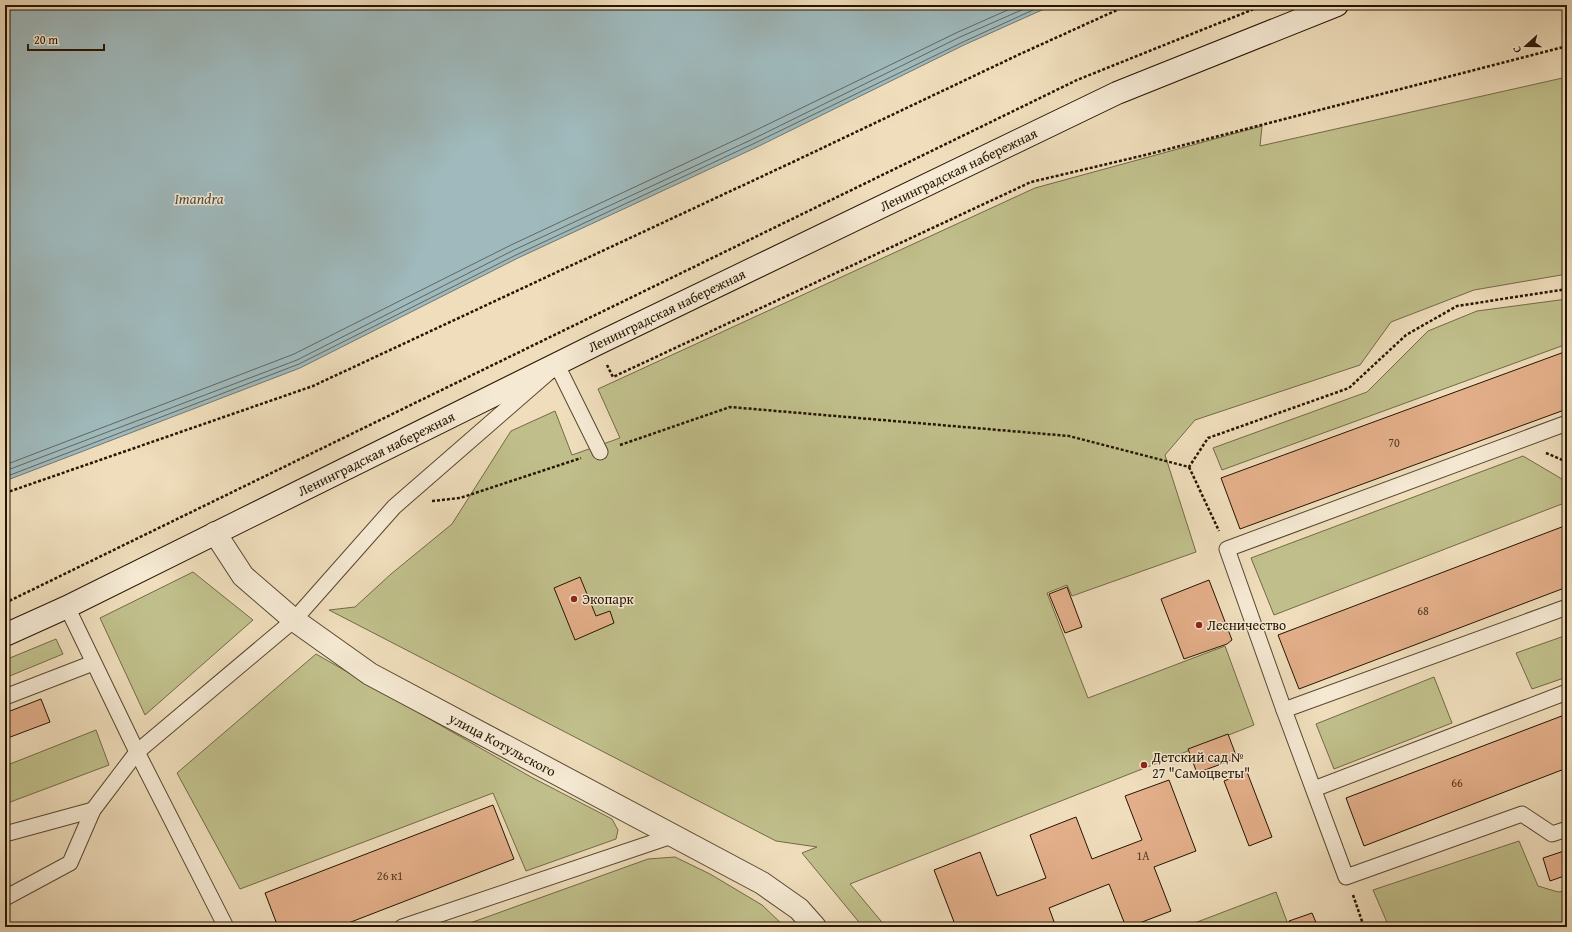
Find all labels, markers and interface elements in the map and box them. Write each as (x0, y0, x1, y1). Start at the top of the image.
scale bar (28, 26, 104, 52)
north arrow (1506, 26, 1546, 66)
text: 20 m (34, 31, 58, 48)
text: С (1508, 44, 1525, 55)
street label: Ленинградская набережная (876, 123, 1041, 216)
water label: Imandra (174, 188, 224, 209)
street label: Ленинградская набережная (584, 264, 749, 357)
street label: Ленинградская набережная (294, 406, 458, 501)
house number: 70 (1388, 434, 1400, 451)
place label: Экопарк (582, 589, 635, 609)
marker: Экопарк (569, 594, 579, 604)
house number: 68 (1417, 602, 1429, 619)
place label: Лесничество (1207, 615, 1286, 635)
marker: Лесничество (1194, 620, 1204, 630)
street label: улица Котульского (444, 707, 560, 781)
place label: Детский сад № 27 "Самоцветы" (1151, 747, 1250, 783)
marker: Детский сад № 27 "Самоцветы" (1139, 760, 1149, 770)
house number: 66 (1451, 774, 1463, 791)
house number: 1А (1136, 847, 1150, 864)
house number: 26 к1 (377, 867, 403, 884)

